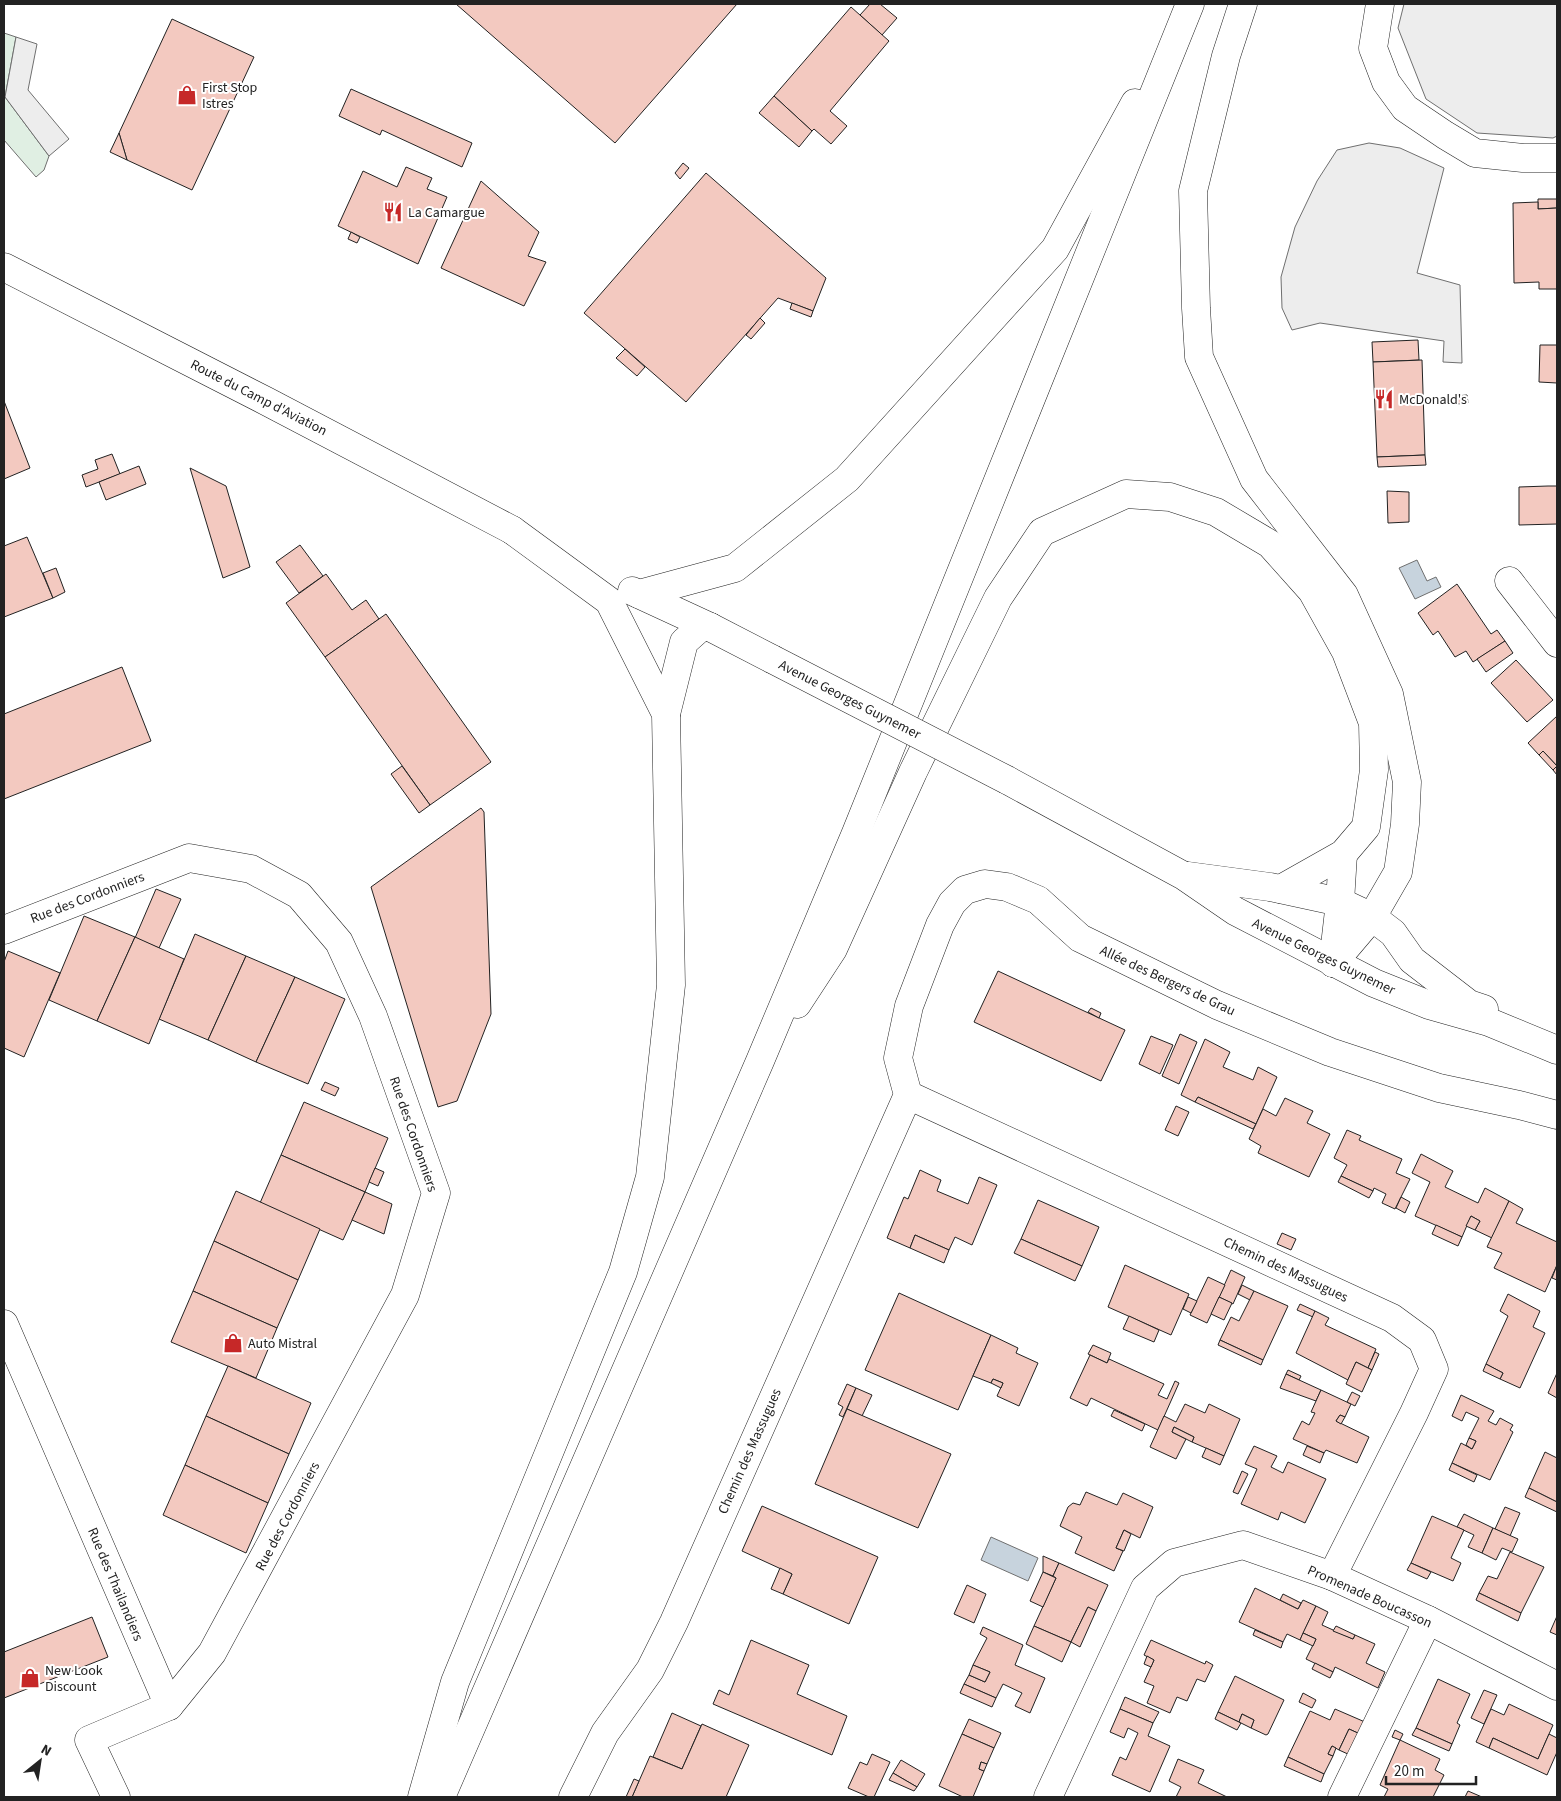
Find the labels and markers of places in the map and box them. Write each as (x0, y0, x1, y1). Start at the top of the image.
place label: First Stop Istres (202, 78, 258, 114)
shop icon: First Stop Istres (176, 84, 198, 106)
restaurant icon: La Camargue (382, 201, 404, 223)
place label: La Camargue (408, 203, 485, 223)
restaurant icon: McDonald's (1373, 388, 1395, 410)
place label: McDonald's (1399, 390, 1467, 410)
shop icon: Auto Mistral (222, 1332, 244, 1354)
place label: Auto Mistral (248, 1334, 318, 1354)
place label: New Look Discount (45, 1661, 103, 1697)
shop icon: New Look Discount (19, 1667, 41, 1689)

